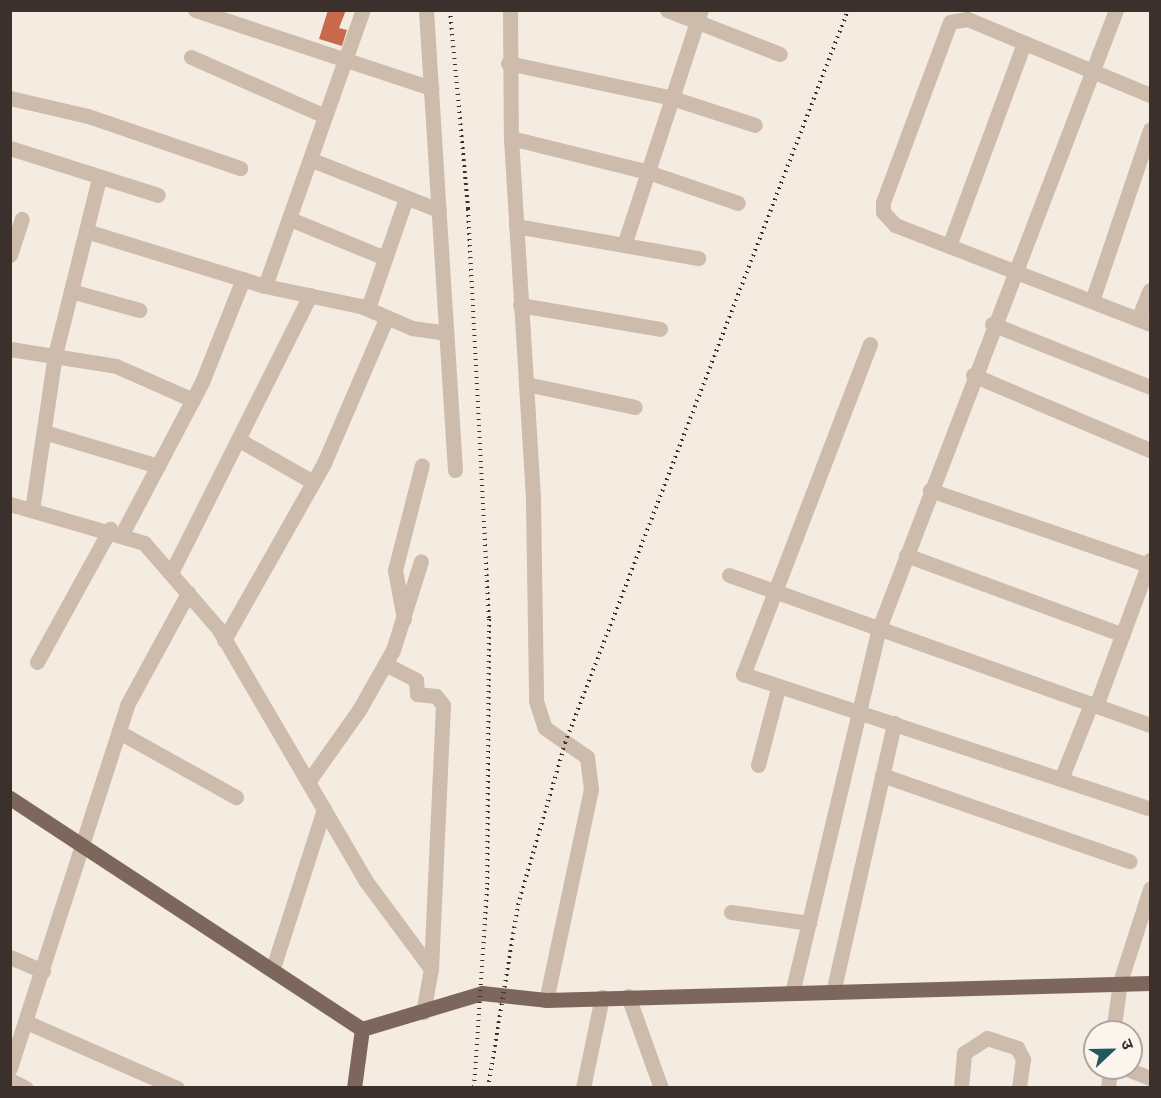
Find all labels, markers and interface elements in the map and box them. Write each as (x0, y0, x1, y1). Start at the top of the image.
north arrow (1083, 1020, 1143, 1080)
text: उ (1116, 1036, 1140, 1052)

